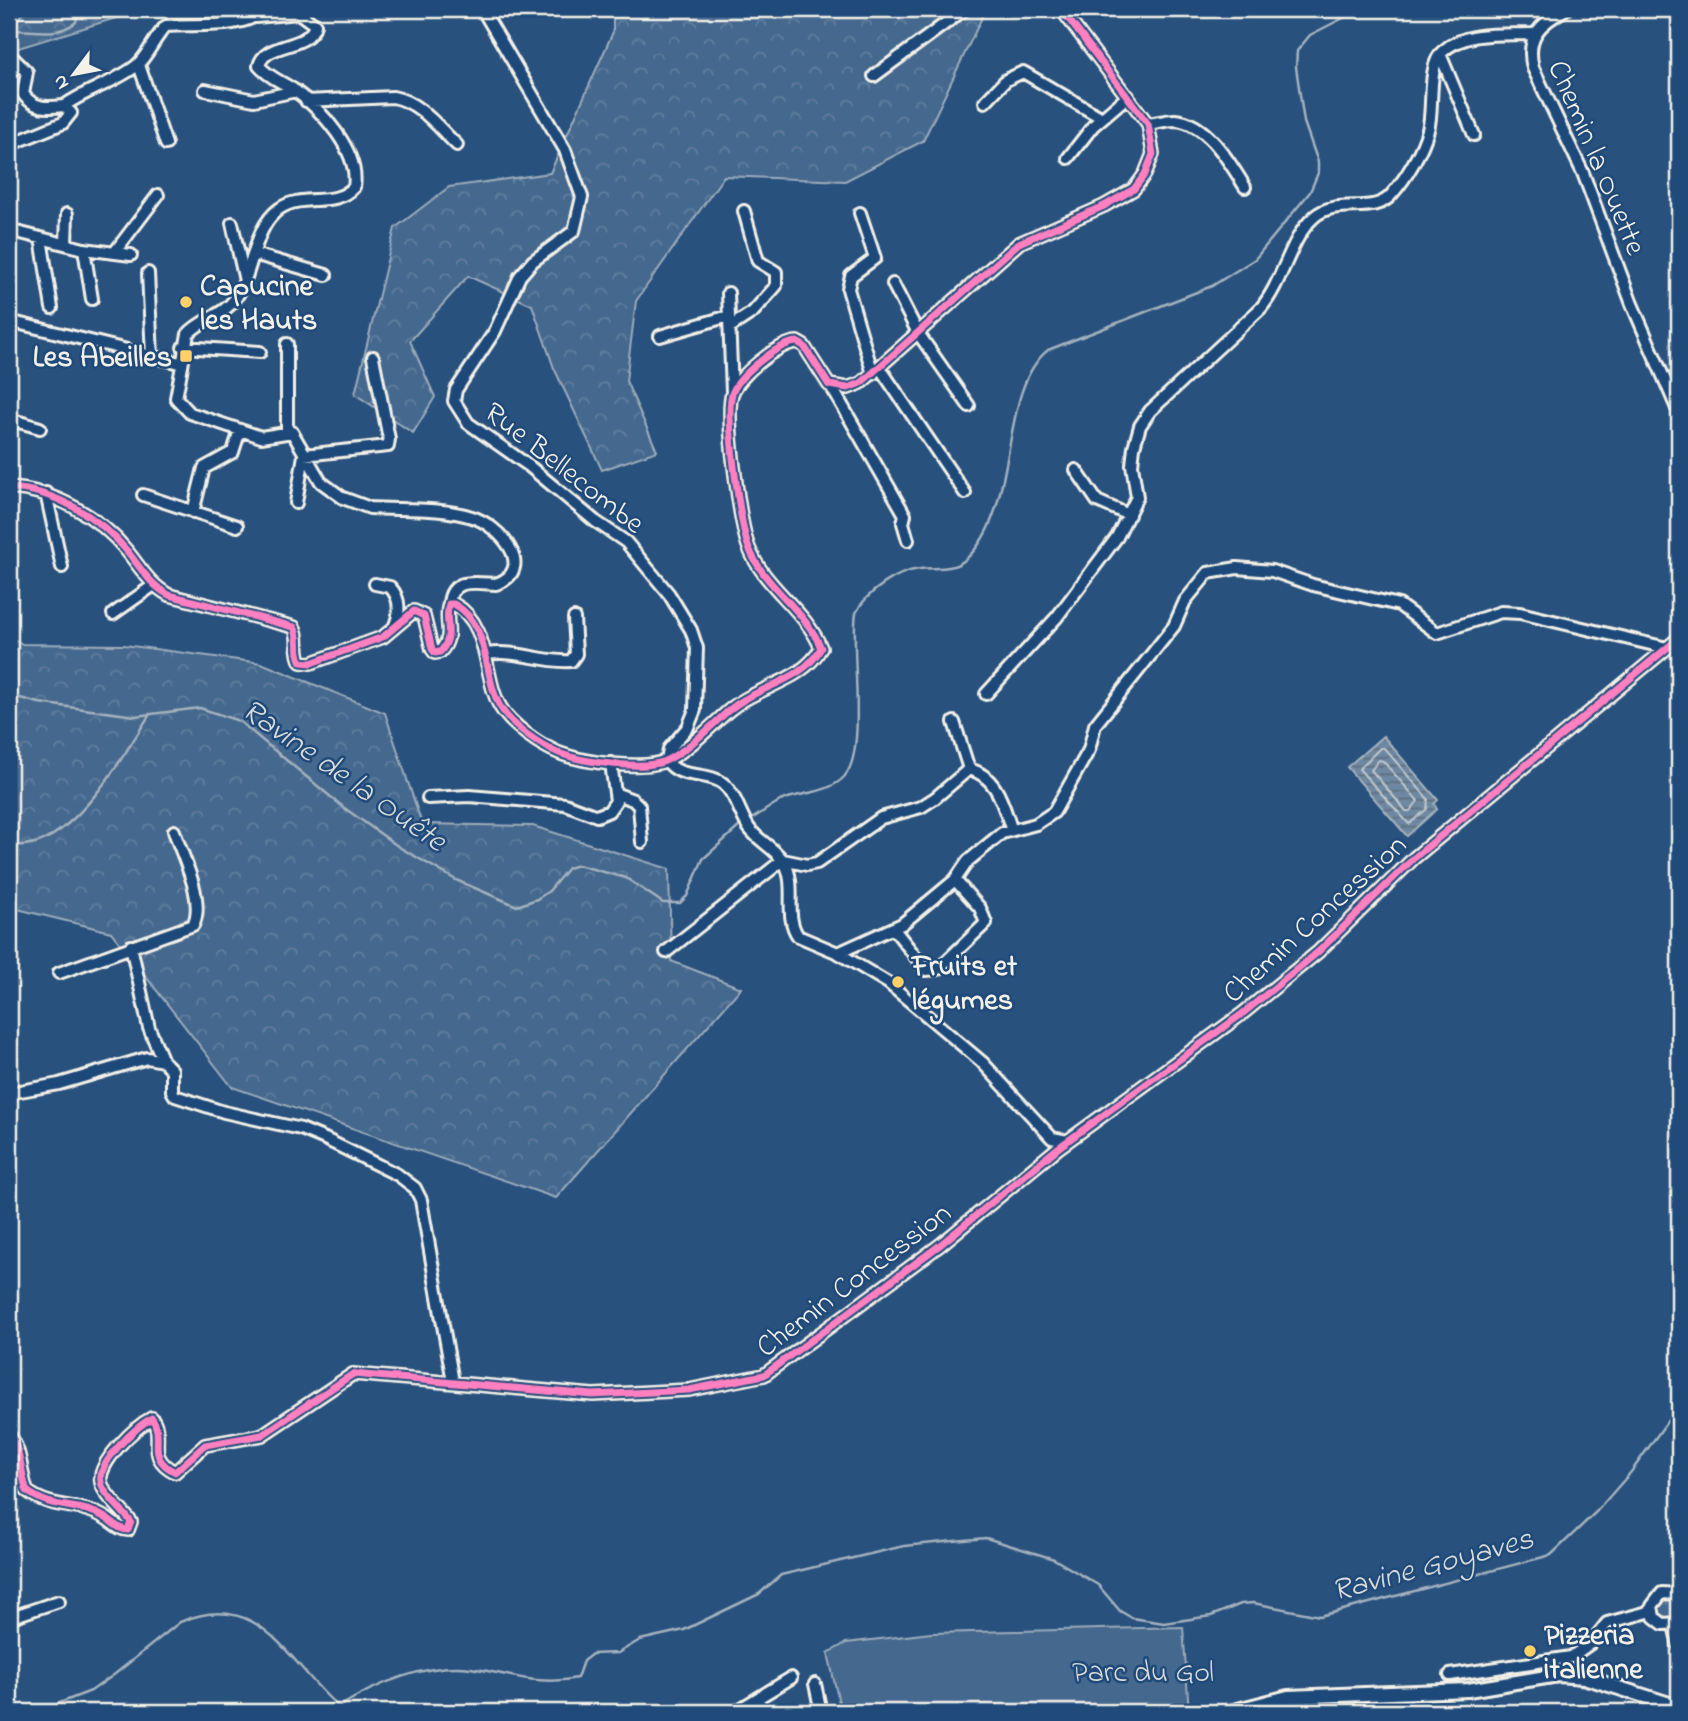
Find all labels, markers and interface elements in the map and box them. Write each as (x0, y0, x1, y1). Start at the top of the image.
north arrow (38, 38, 108, 108)
street label: Chemin la Ouette (1534, 54, 1656, 263)
text: N (47, 69, 77, 94)
place label: Capucine les Hauts (200, 266, 317, 344)
marker: Capucine les Hauts (178, 294, 194, 310)
place label: Les Abeilles (33, 337, 172, 381)
marker: Les Abeilles (178, 348, 194, 364)
street label: Rue Bellecombe (473, 393, 653, 547)
water label: Ravine de la Ouête (231, 689, 456, 866)
street label: Chemin Concession (1214, 825, 1418, 1015)
place label: Fruits et légumes (910, 946, 1018, 1025)
marker: Fruits et légumes (890, 974, 906, 990)
street label: Chemin Concession (748, 1193, 962, 1370)
water label: Ravine Goyaves (1327, 1517, 1540, 1616)
place label: Pizzeria italienne (1544, 1615, 1644, 1693)
marker: Pizzeria italienne (1522, 1643, 1538, 1659)
park label: Parc du Gol (1072, 1652, 1214, 1696)

